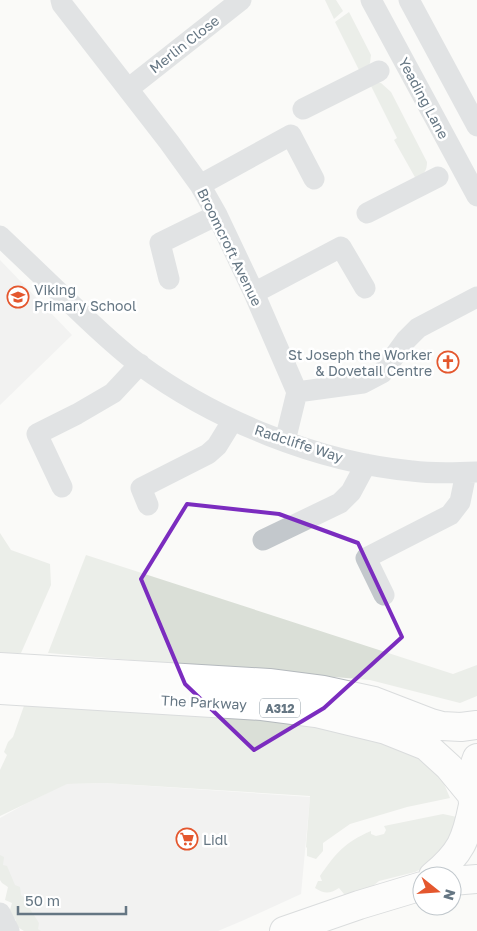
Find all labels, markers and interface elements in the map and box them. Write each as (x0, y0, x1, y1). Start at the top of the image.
street label: Merlin Close (146, 12, 222, 76)
street label: Yeading Lane (395, 54, 453, 142)
street label: Broomcroft Avenue (194, 185, 266, 309)
place label: Viking Primary School (34, 281, 136, 314)
school or university icon: Viking Primary School (6, 285, 30, 309)
place label: St Joseph the Worker & Dovetail Centre (288, 346, 433, 379)
church icon: St Joseph the Worker & Dovetail Centre (436, 350, 460, 374)
street label: Radcliffe Way (253, 421, 346, 465)
street label: The Parkway (161, 691, 247, 713)
road number: A312 (260, 698, 300, 718)
supermarket icon: Lidl (175, 827, 199, 851)
place label: Lidl (203, 831, 228, 848)
north arrow (412, 866, 462, 916)
scale bar (18, 884, 125, 916)
text: N (440, 887, 460, 903)
text: 50 m (25, 891, 60, 909)

